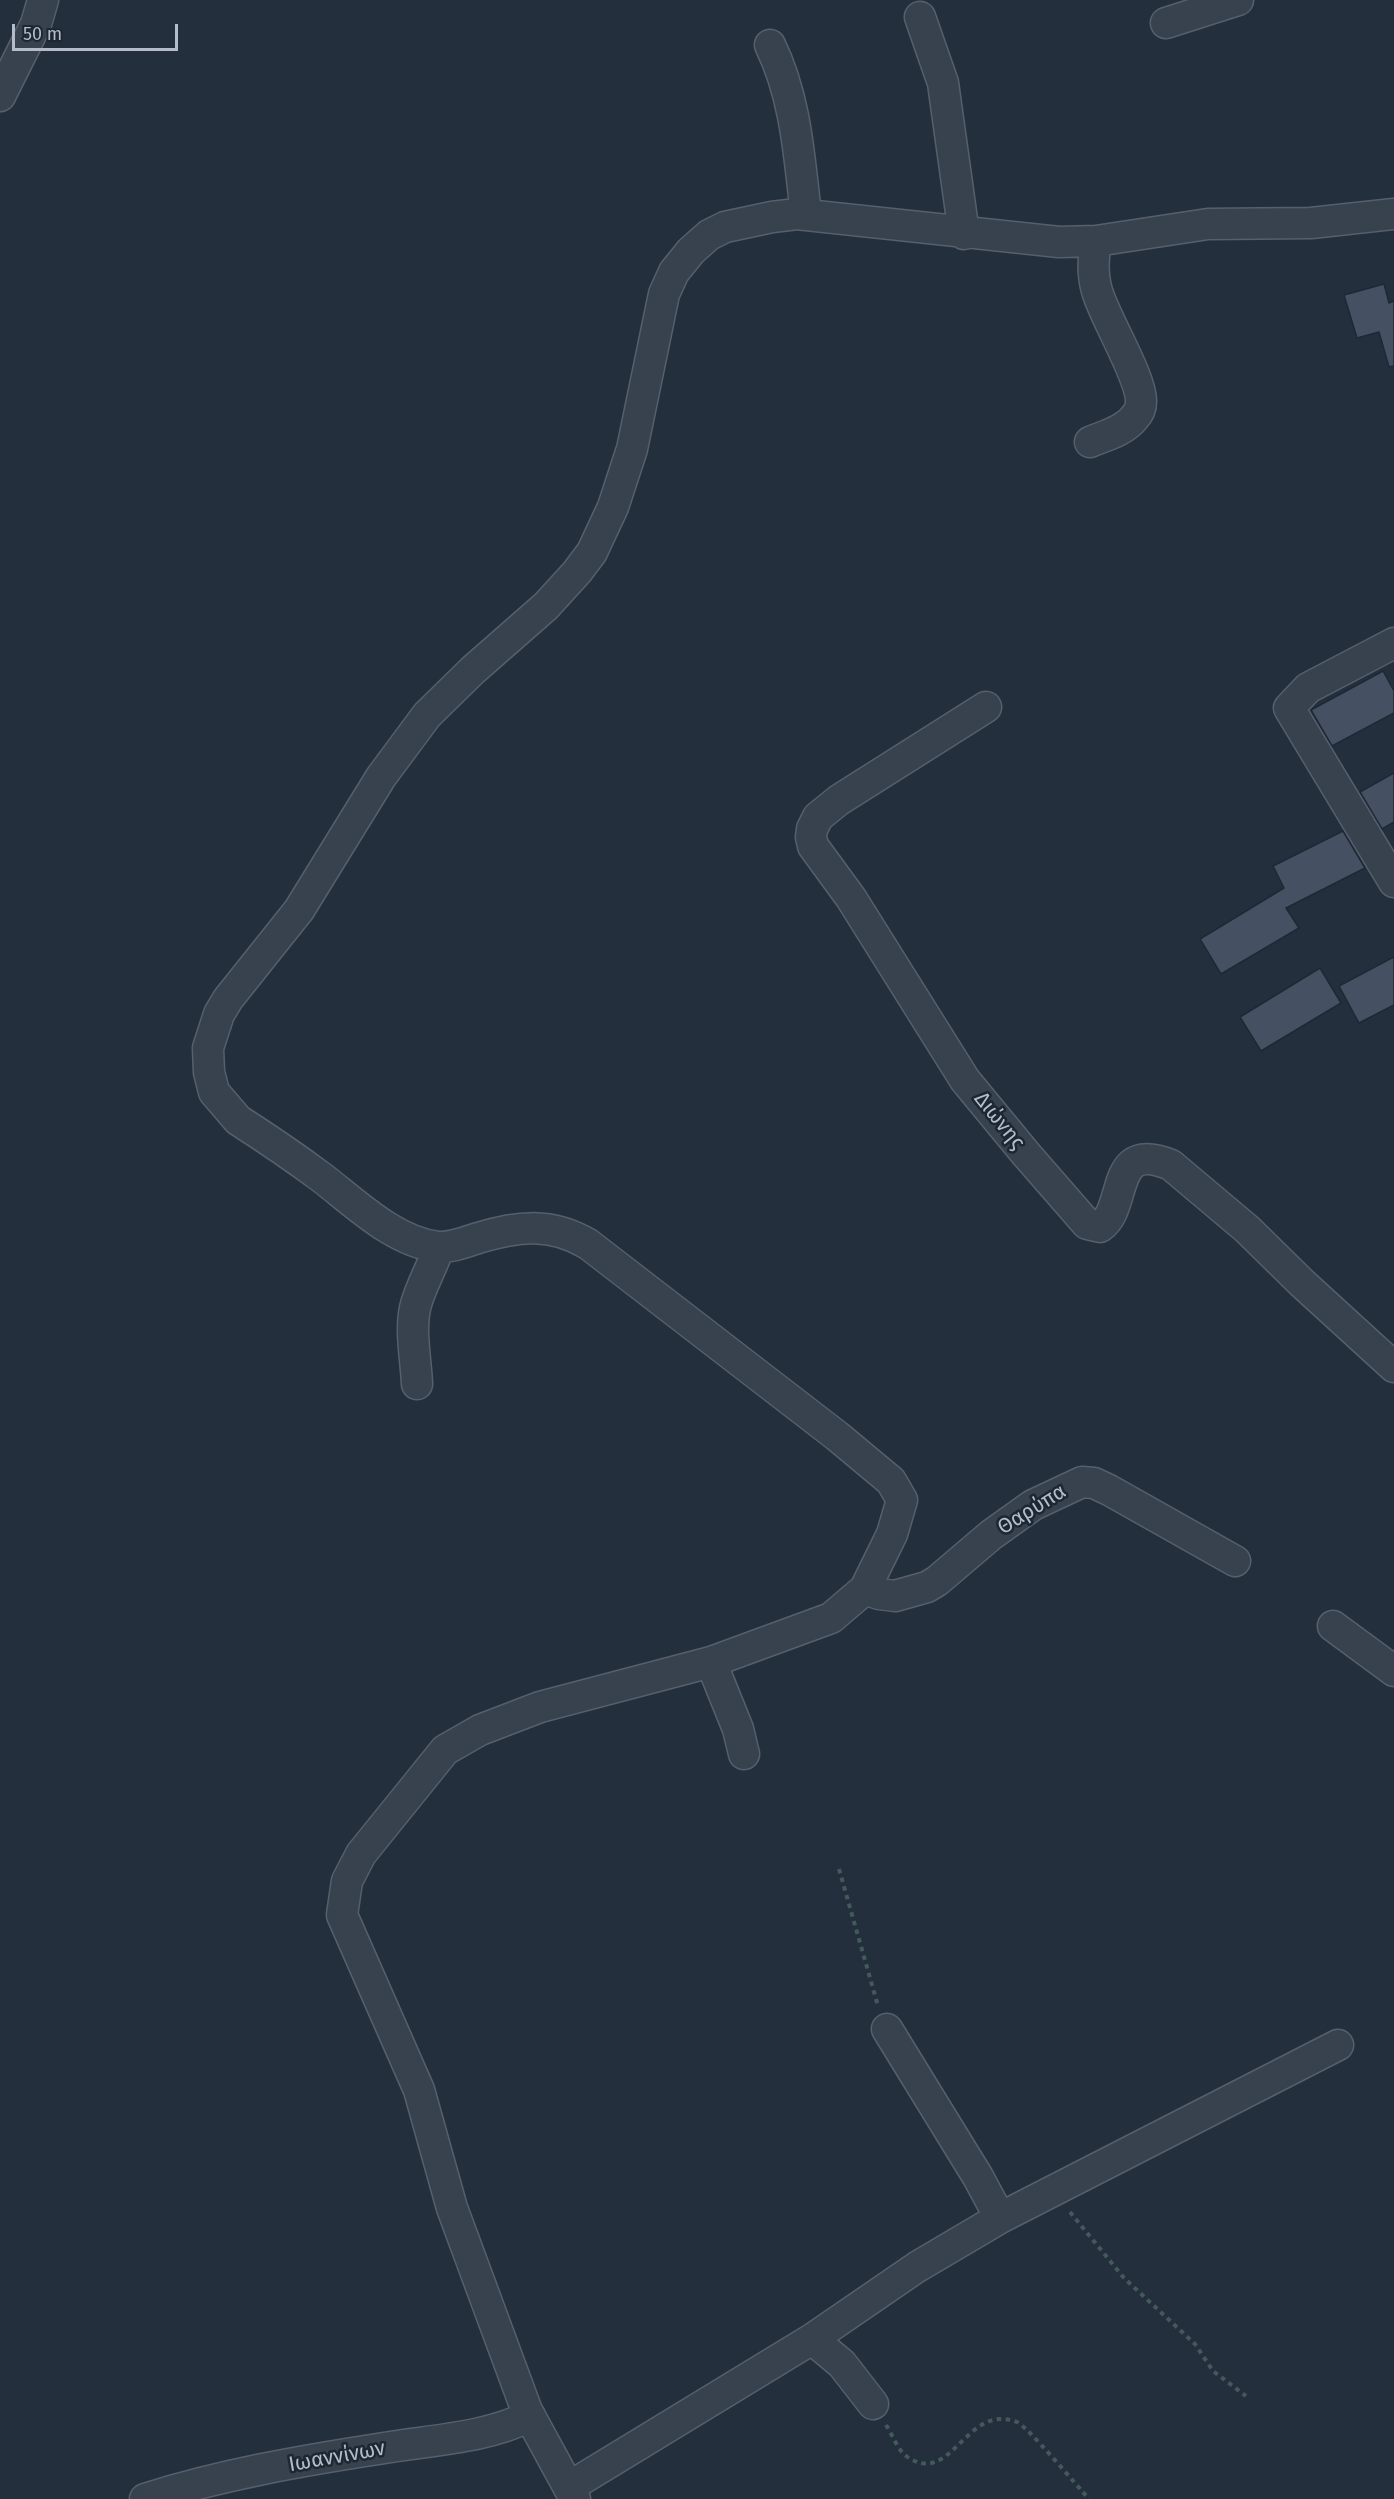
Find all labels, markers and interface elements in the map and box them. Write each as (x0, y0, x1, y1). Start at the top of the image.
scale bar (15, 12, 182, 50)
text: 50 m (23, 23, 62, 45)
street label: Διώνης (968, 1087, 1030, 1155)
street label: Θαρύπα (993, 1479, 1071, 1541)
street label: Ιωαννίνων (287, 2436, 387, 2478)

